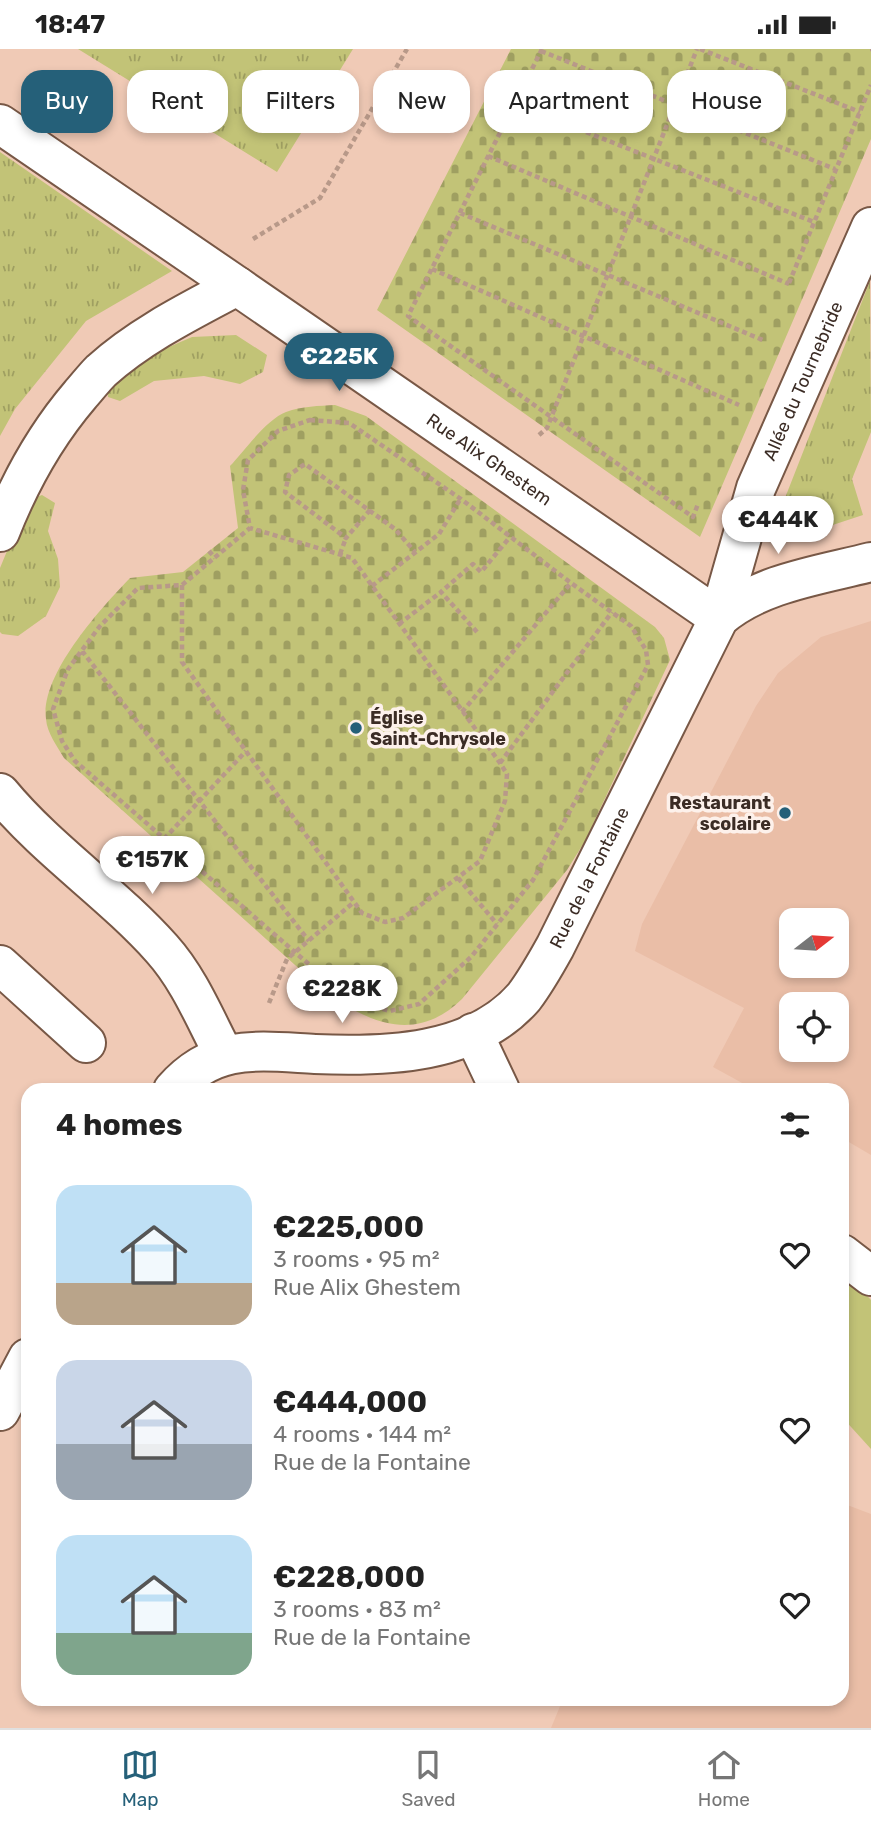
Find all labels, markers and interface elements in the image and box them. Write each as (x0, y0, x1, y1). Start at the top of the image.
text: 18:47 (35, 9, 105, 40)
chip: Buy (21, 70, 113, 133)
chip: Rent (127, 70, 228, 133)
chip: Filters (242, 70, 359, 133)
chip: New (373, 70, 470, 133)
chip: Apartment (484, 70, 653, 133)
chip: House (667, 70, 786, 133)
street label: Allée du Tournebride (758, 298, 848, 464)
pin: €225K (290, 333, 388, 393)
text: €225K (300, 342, 378, 370)
street label: Rue Alix Ghestem (422, 409, 556, 510)
pin: €444K (729, 497, 827, 556)
text: €444K (738, 505, 818, 533)
place label: Église Saint-Chrysole (370, 707, 506, 750)
marker: Église Saint-Chrysole (348, 720, 364, 736)
place label: Restaurant scolaire (669, 792, 771, 835)
street label: Rue de la Fontaine (545, 803, 634, 952)
marker: Restaurant scolaire (777, 805, 793, 821)
pin: €157K (103, 837, 201, 896)
text: €157K (116, 845, 188, 873)
north arrow (779, 908, 849, 978)
map controls (779, 908, 849, 1062)
pin: €228K (293, 965, 391, 1025)
text: €228K (303, 974, 381, 1002)
button: locate (779, 992, 849, 1062)
icon: filters (776, 1106, 814, 1144)
text: 4 homes (56, 1107, 183, 1143)
text: €225,000 (273, 1209, 424, 1245)
icon: home (112, 1213, 196, 1297)
icon: heart (776, 1236, 814, 1274)
text: 3 rooms · 95 m² (273, 1245, 440, 1273)
text: Rue Alix Ghestem (273, 1273, 461, 1301)
text: €444,000 (273, 1384, 427, 1420)
icon: home (112, 1388, 196, 1472)
icon: heart (776, 1411, 814, 1449)
text: 4 rooms · 144 m² (273, 1420, 451, 1448)
text: Rue de la Fontaine (273, 1448, 471, 1476)
text: €228,000 (273, 1559, 425, 1595)
icon: home (112, 1563, 196, 1647)
icon: heart (776, 1586, 814, 1624)
text: 3 rooms · 83 m² (273, 1595, 441, 1623)
text: Rue de la Fontaine (273, 1623, 471, 1651)
tab: Map (121, 1746, 159, 1811)
tab: Saved (401, 1746, 456, 1811)
tab: Home (698, 1746, 750, 1811)

